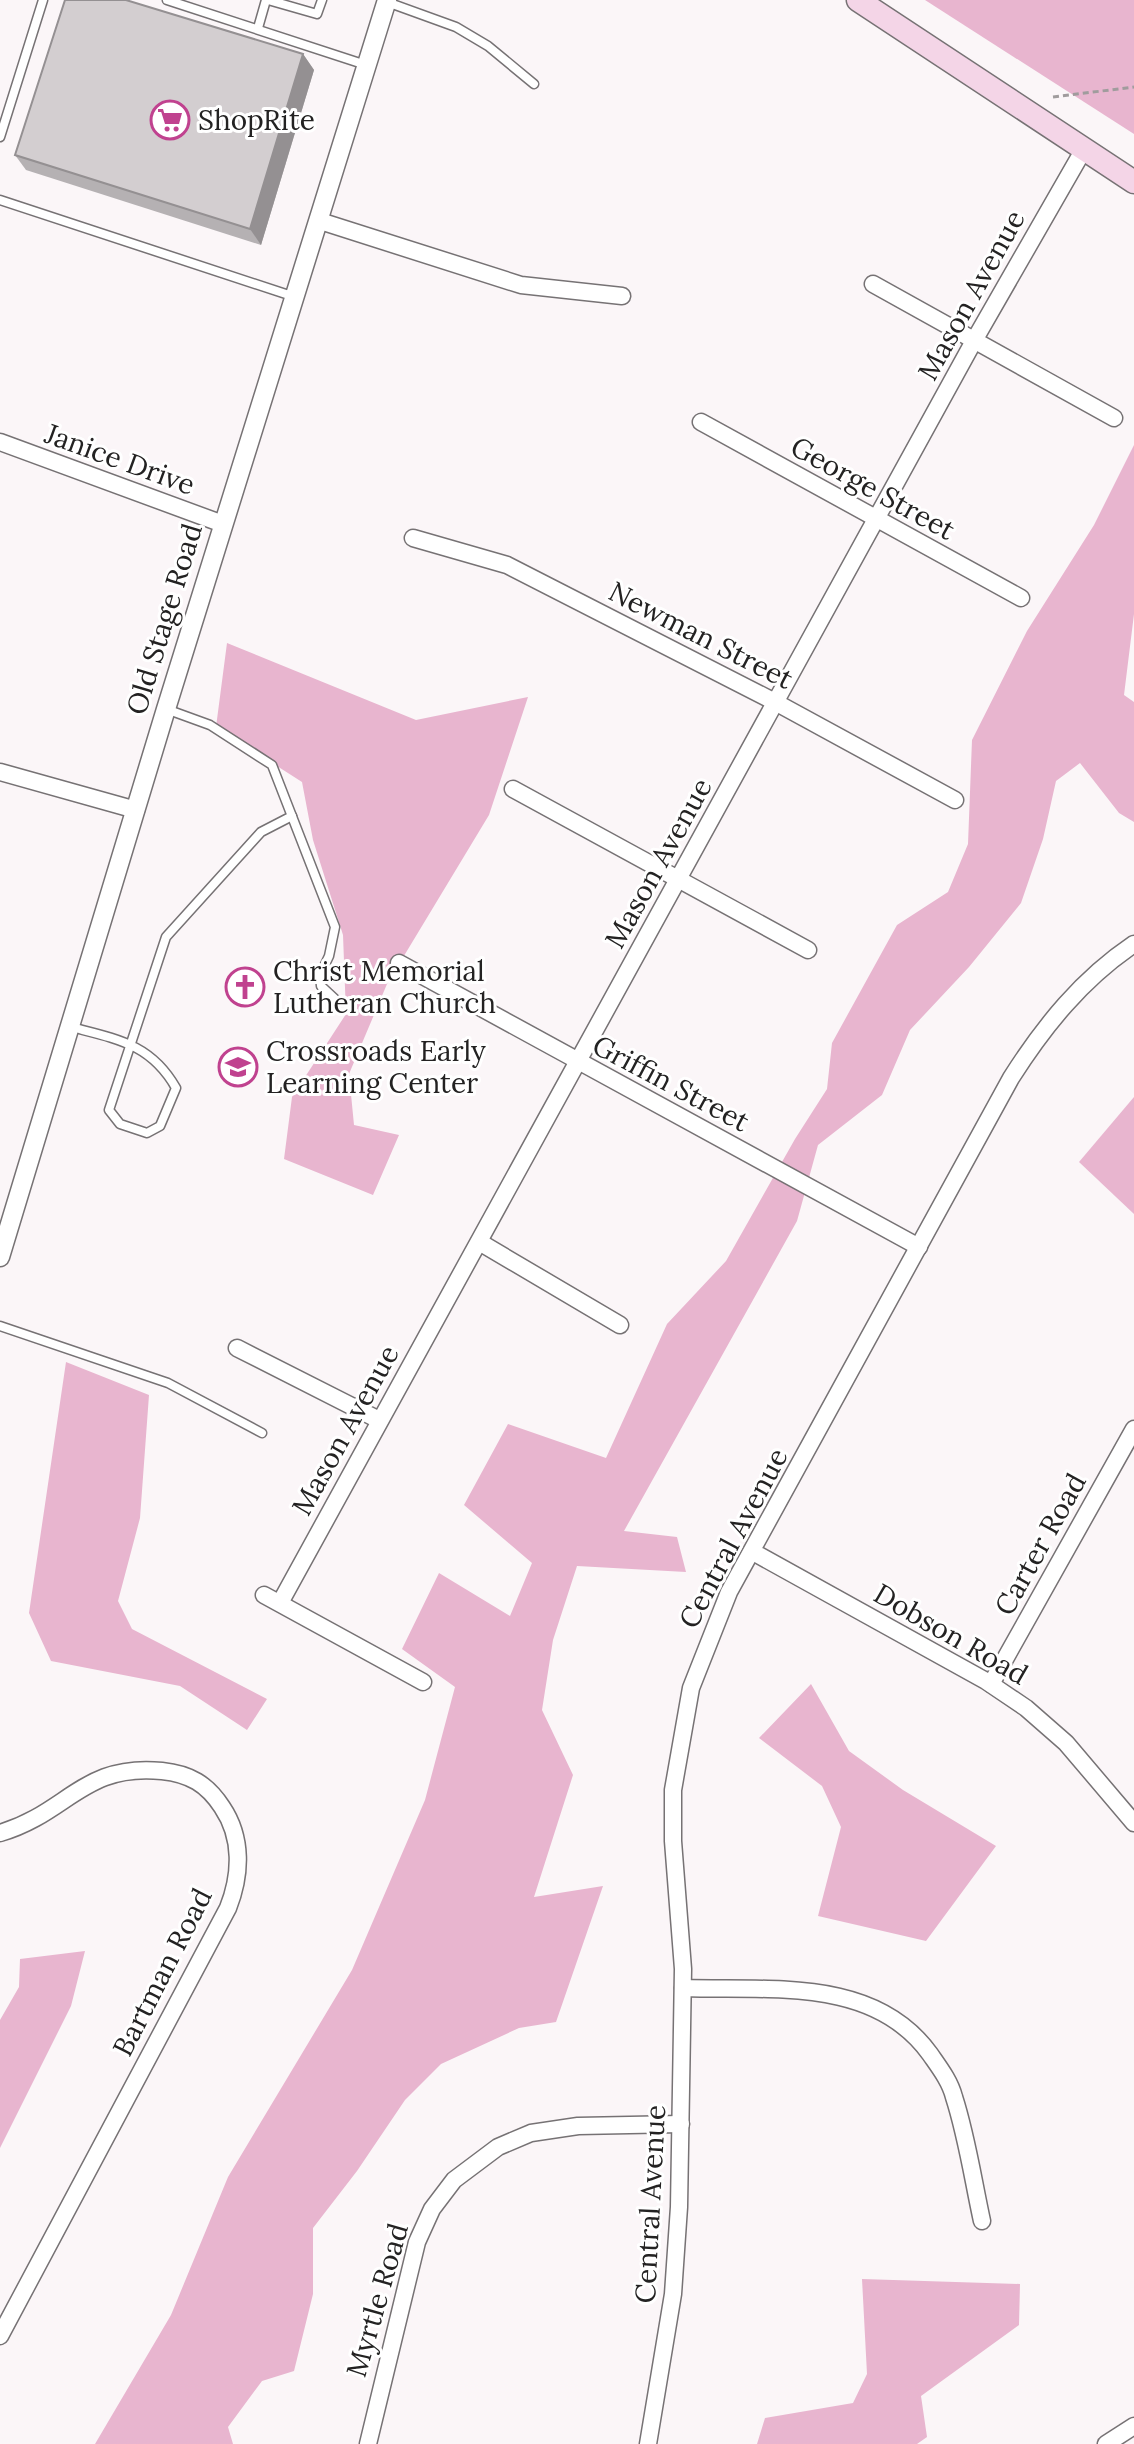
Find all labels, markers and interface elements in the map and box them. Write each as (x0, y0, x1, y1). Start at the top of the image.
supermarket icon: ShopRite (149, 99, 191, 141)
place label: ShopRite (198, 102, 315, 138)
street label: Mason Avenue (909, 204, 1033, 386)
street label: Janice Drive (39, 415, 200, 503)
street label: George Street (785, 428, 961, 548)
street label: Old Stage Road (118, 519, 210, 719)
street label: Newman Street (603, 573, 799, 697)
street label: Mason Avenue (596, 772, 720, 954)
place label: Christ Memorial Lutheran Church (273, 953, 496, 1021)
church icon: Christ Memorial Lutheran Church (224, 966, 266, 1008)
street label: Griffin Street (587, 1027, 756, 1139)
place label: Crossroads Early Learning Center (266, 1033, 486, 1101)
school or university icon: Crossroads Early Learning Center (217, 1046, 259, 1088)
street label: Mason Avenue (283, 1339, 407, 1521)
street label: Central Avenue (670, 1442, 796, 1634)
street label: Carter Road (986, 1467, 1094, 1621)
street label: Dobson Road (867, 1575, 1035, 1693)
street label: Bartman Road (104, 1882, 220, 2062)
street label: Central Avenue (627, 2104, 673, 2304)
street label: Myrtle Road (338, 2219, 416, 2381)

